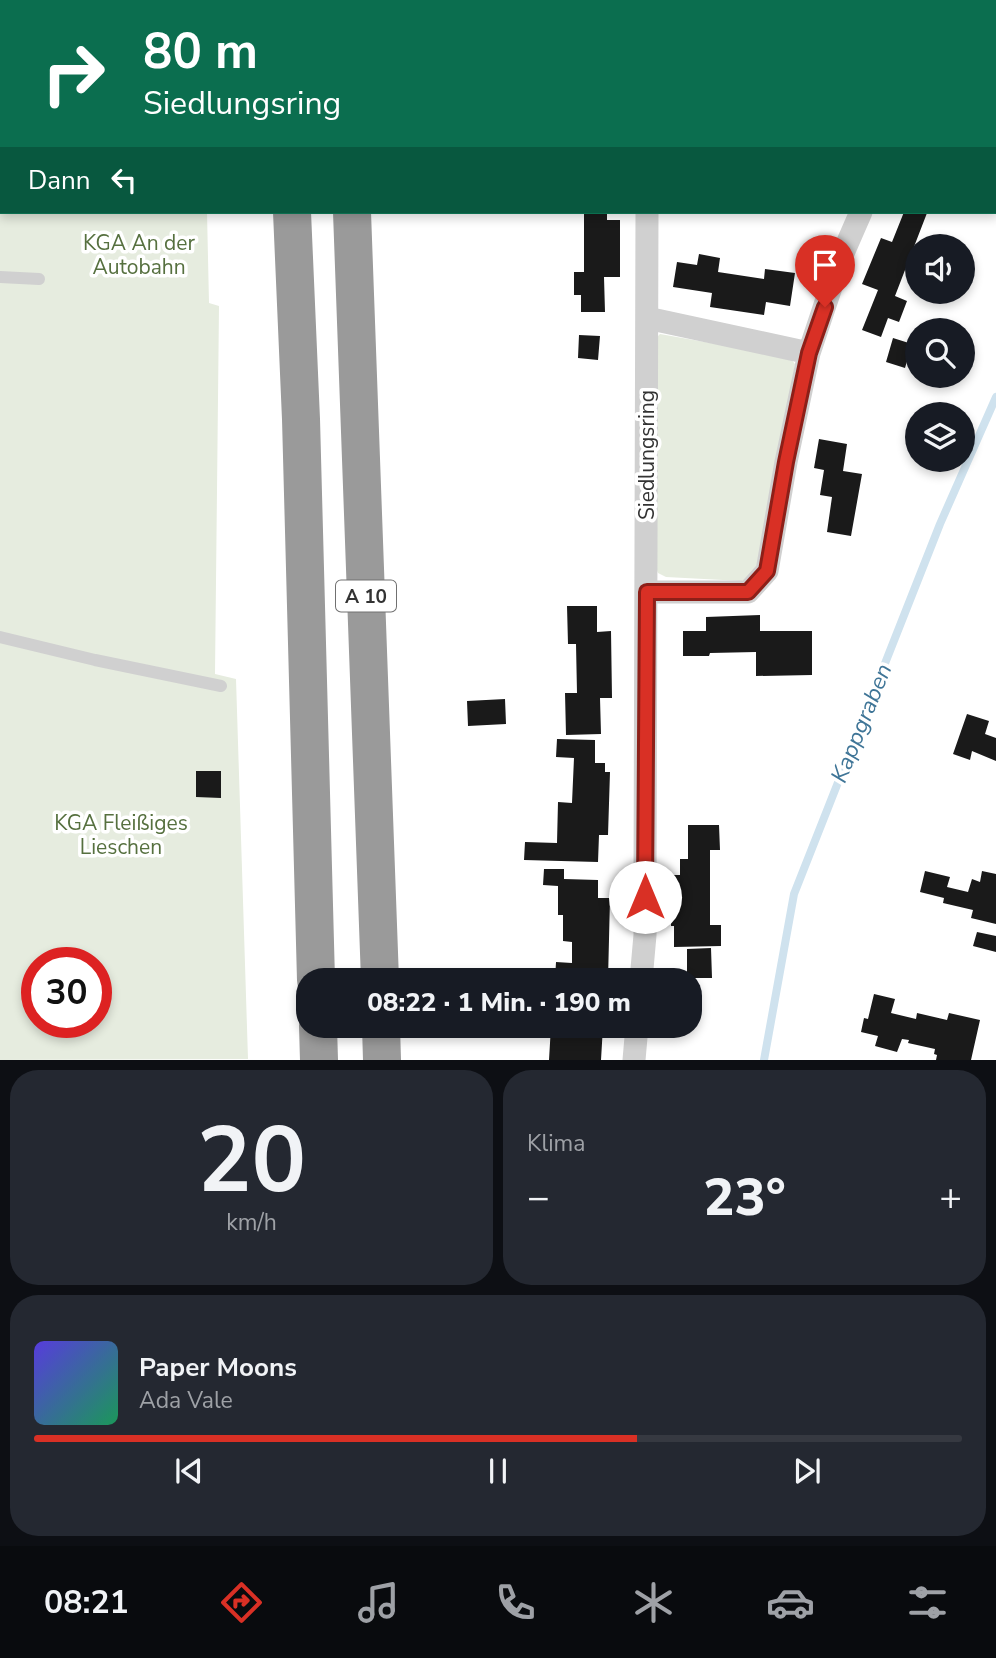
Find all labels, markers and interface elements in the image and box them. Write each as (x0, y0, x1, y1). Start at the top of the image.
text: 80 m (143, 18, 258, 85)
icon: right (28, 28, 119, 119)
text: Siedlungsring (143, 82, 341, 125)
icon: left (105, 161, 143, 199)
text: Dann (28, 163, 91, 198)
park label: KGA An der Autobahn (83, 229, 195, 281)
map controls (905, 234, 975, 472)
button: sound (905, 234, 975, 304)
pin (795, 235, 855, 307)
icon: arrive (806, 246, 844, 284)
button: search (905, 318, 975, 388)
street label: Siedlungsring (633, 390, 661, 520)
button: layers (905, 402, 975, 472)
road number: A 10 (336, 580, 396, 611)
water label: Kappgraben (824, 659, 899, 787)
park label: KGA Fleißiges Lieschen (54, 809, 188, 861)
position arrow (608, 860, 682, 934)
speed limit sign: 30 (21, 947, 112, 1038)
text: 08:22 · 1 Min. · 190 m (367, 985, 631, 1020)
text: 20 (197, 1099, 306, 1223)
text: Klima (527, 1128, 585, 1159)
text: 23° (703, 1162, 786, 1233)
text: − (527, 1172, 550, 1223)
text: + (939, 1172, 962, 1223)
text: km/h (226, 1207, 277, 1238)
text: Paper Moons (139, 1350, 297, 1385)
text: Ada Vale (139, 1385, 233, 1416)
icon: previous (170, 1452, 208, 1490)
icon: pause (479, 1452, 517, 1490)
icon: next (788, 1452, 826, 1490)
icon: directions (217, 1578, 266, 1627)
icon: music (354, 1578, 403, 1627)
icon: phone (491, 1578, 540, 1627)
icon: climate (629, 1578, 678, 1627)
icon: car (766, 1578, 815, 1627)
icon: filters (903, 1578, 952, 1627)
text: 08:21 (44, 1581, 129, 1624)

